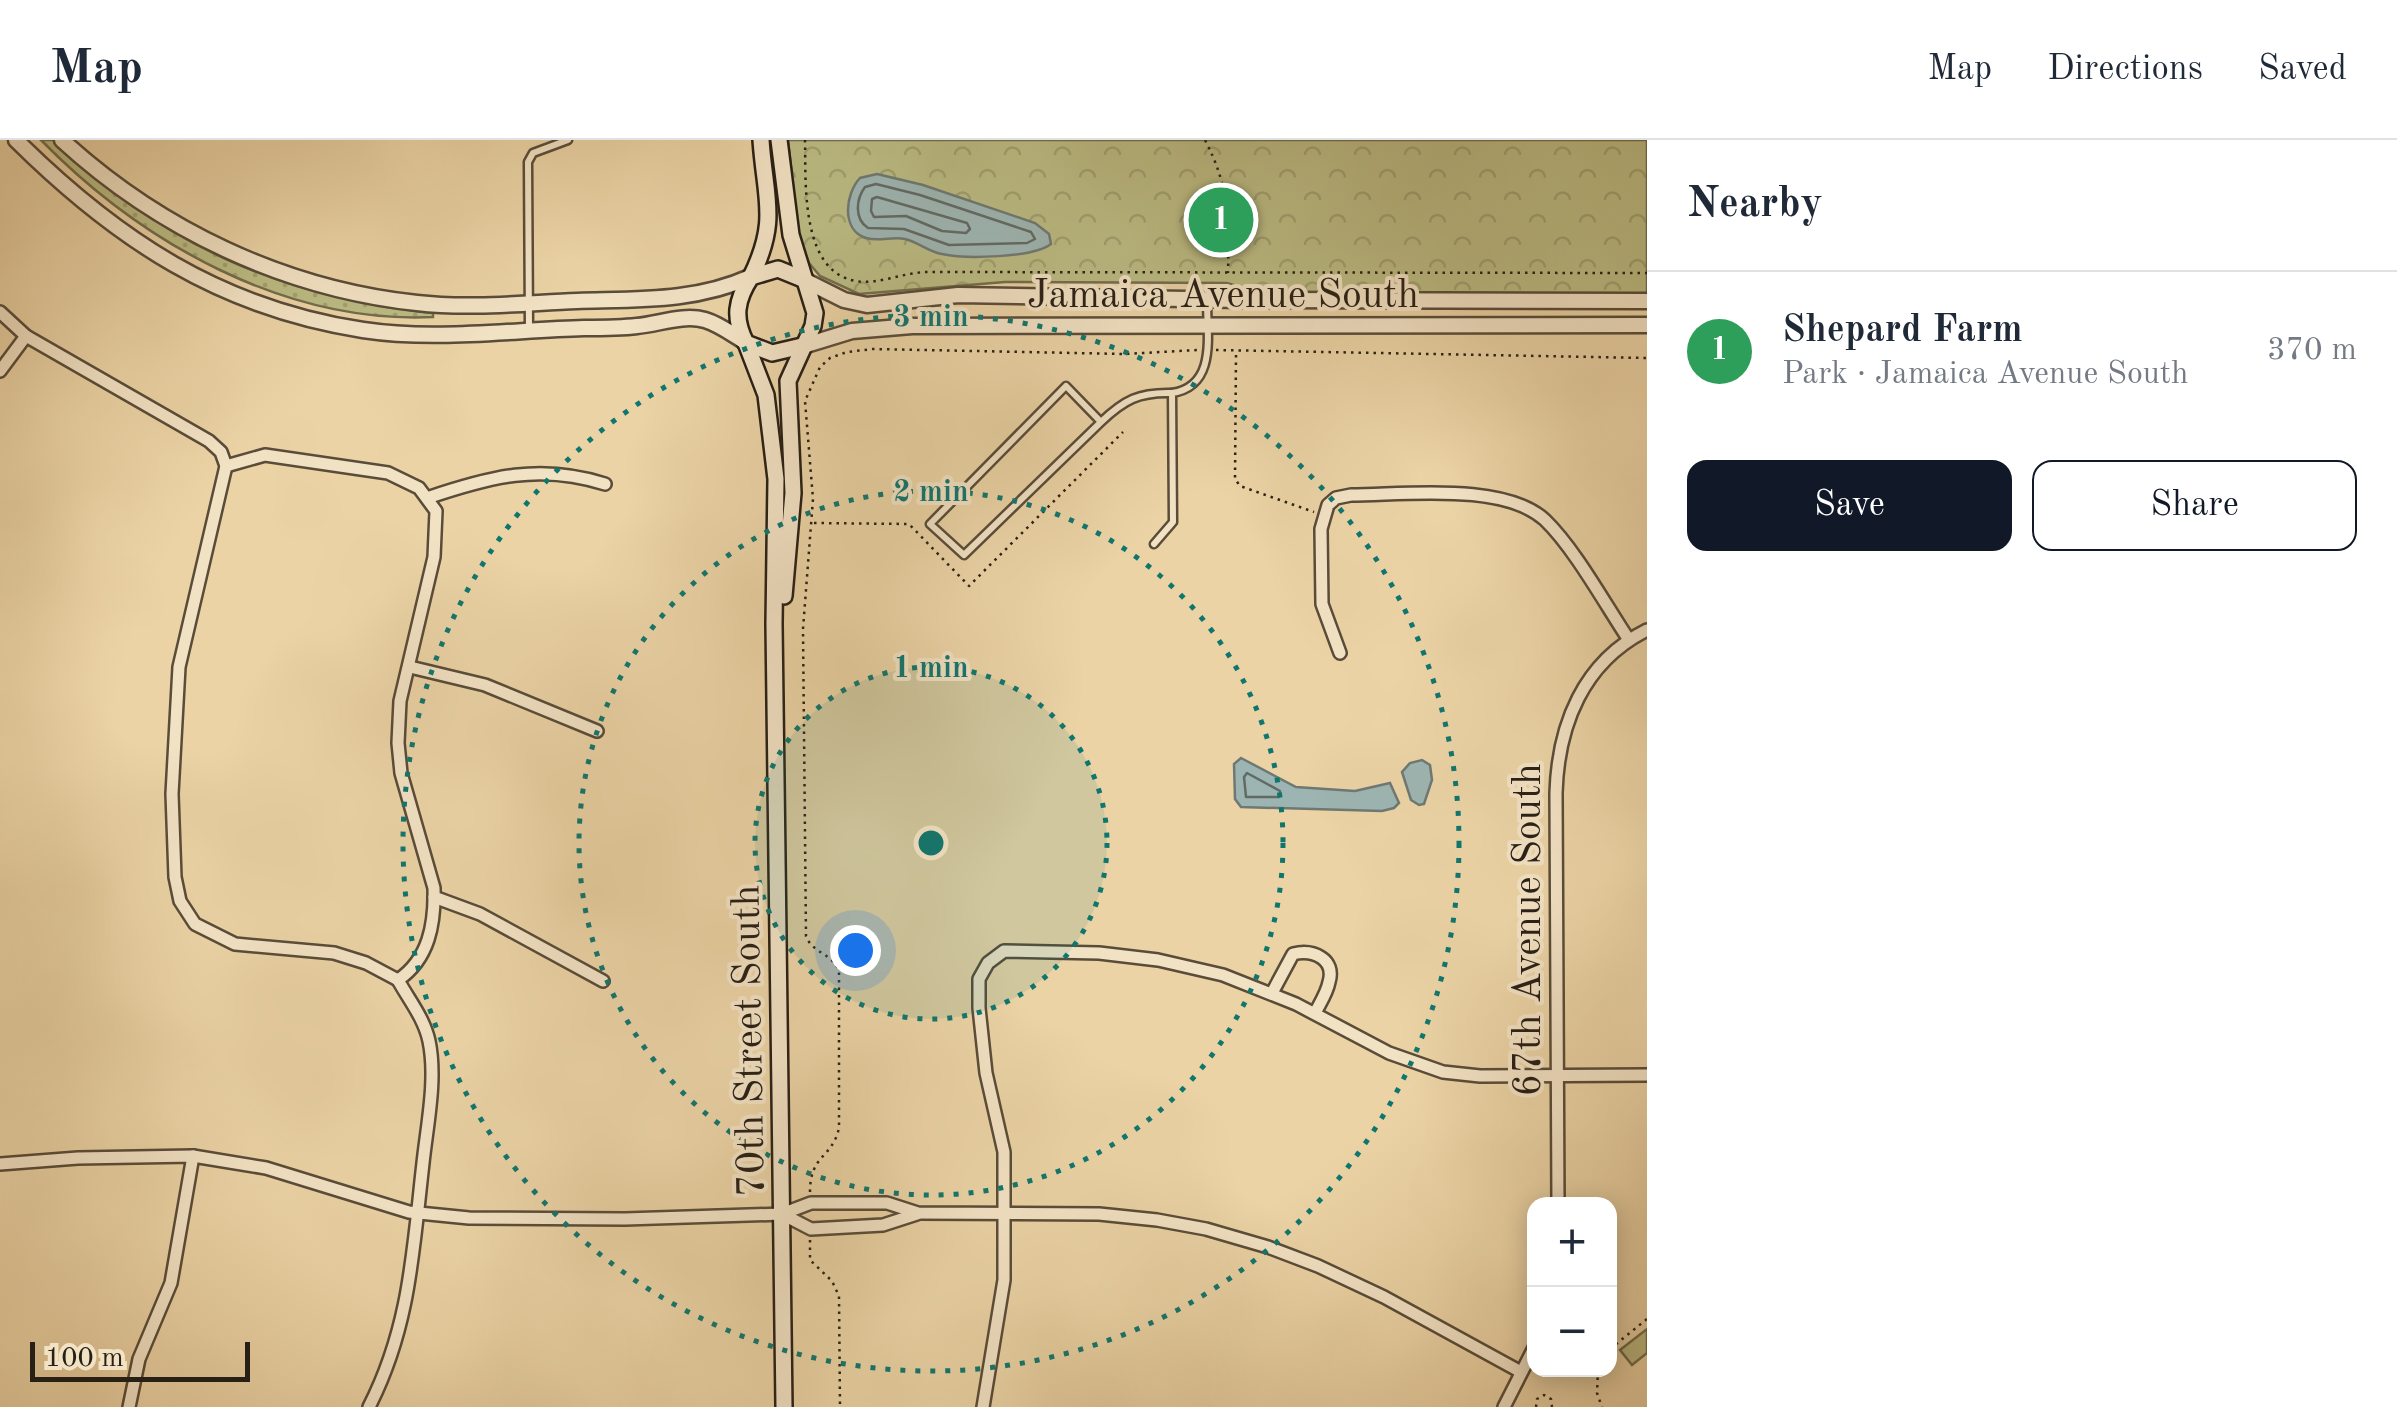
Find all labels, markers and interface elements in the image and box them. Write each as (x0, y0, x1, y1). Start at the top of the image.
text: Map (50, 45, 143, 93)
text: Map (1927, 52, 1992, 87)
text: Directions (2047, 52, 2203, 87)
text: Saved (2258, 52, 2347, 87)
pin: 1 (1188, 182, 1254, 258)
text: Nearby (1687, 184, 1823, 226)
street label: Jamaica Avenue South (1027, 277, 1419, 317)
text: 3 min (893, 303, 969, 333)
text: Shepard Farm (1782, 312, 2023, 350)
text: 1 (1710, 335, 1729, 367)
text: 370 m (2267, 335, 2357, 367)
text: Park · Jamaica Avenue South (1782, 359, 2188, 391)
button: Save (1687, 460, 2012, 551)
button: Share (2032, 460, 2357, 551)
text: 2 min (893, 478, 969, 508)
text: 1 min (893, 654, 969, 684)
street label: 67th Avenue South (1510, 763, 1550, 1097)
centre of rings (913, 825, 949, 861)
street label: 70th Street South (728, 884, 774, 1197)
your location (830, 925, 881, 976)
map controls (1527, 1197, 1617, 1377)
button: + (1527, 1197, 1617, 1287)
button: − (1527, 1287, 1617, 1377)
scale bar (30, 1337, 250, 1382)
text: 100 m (45, 1345, 124, 1373)

